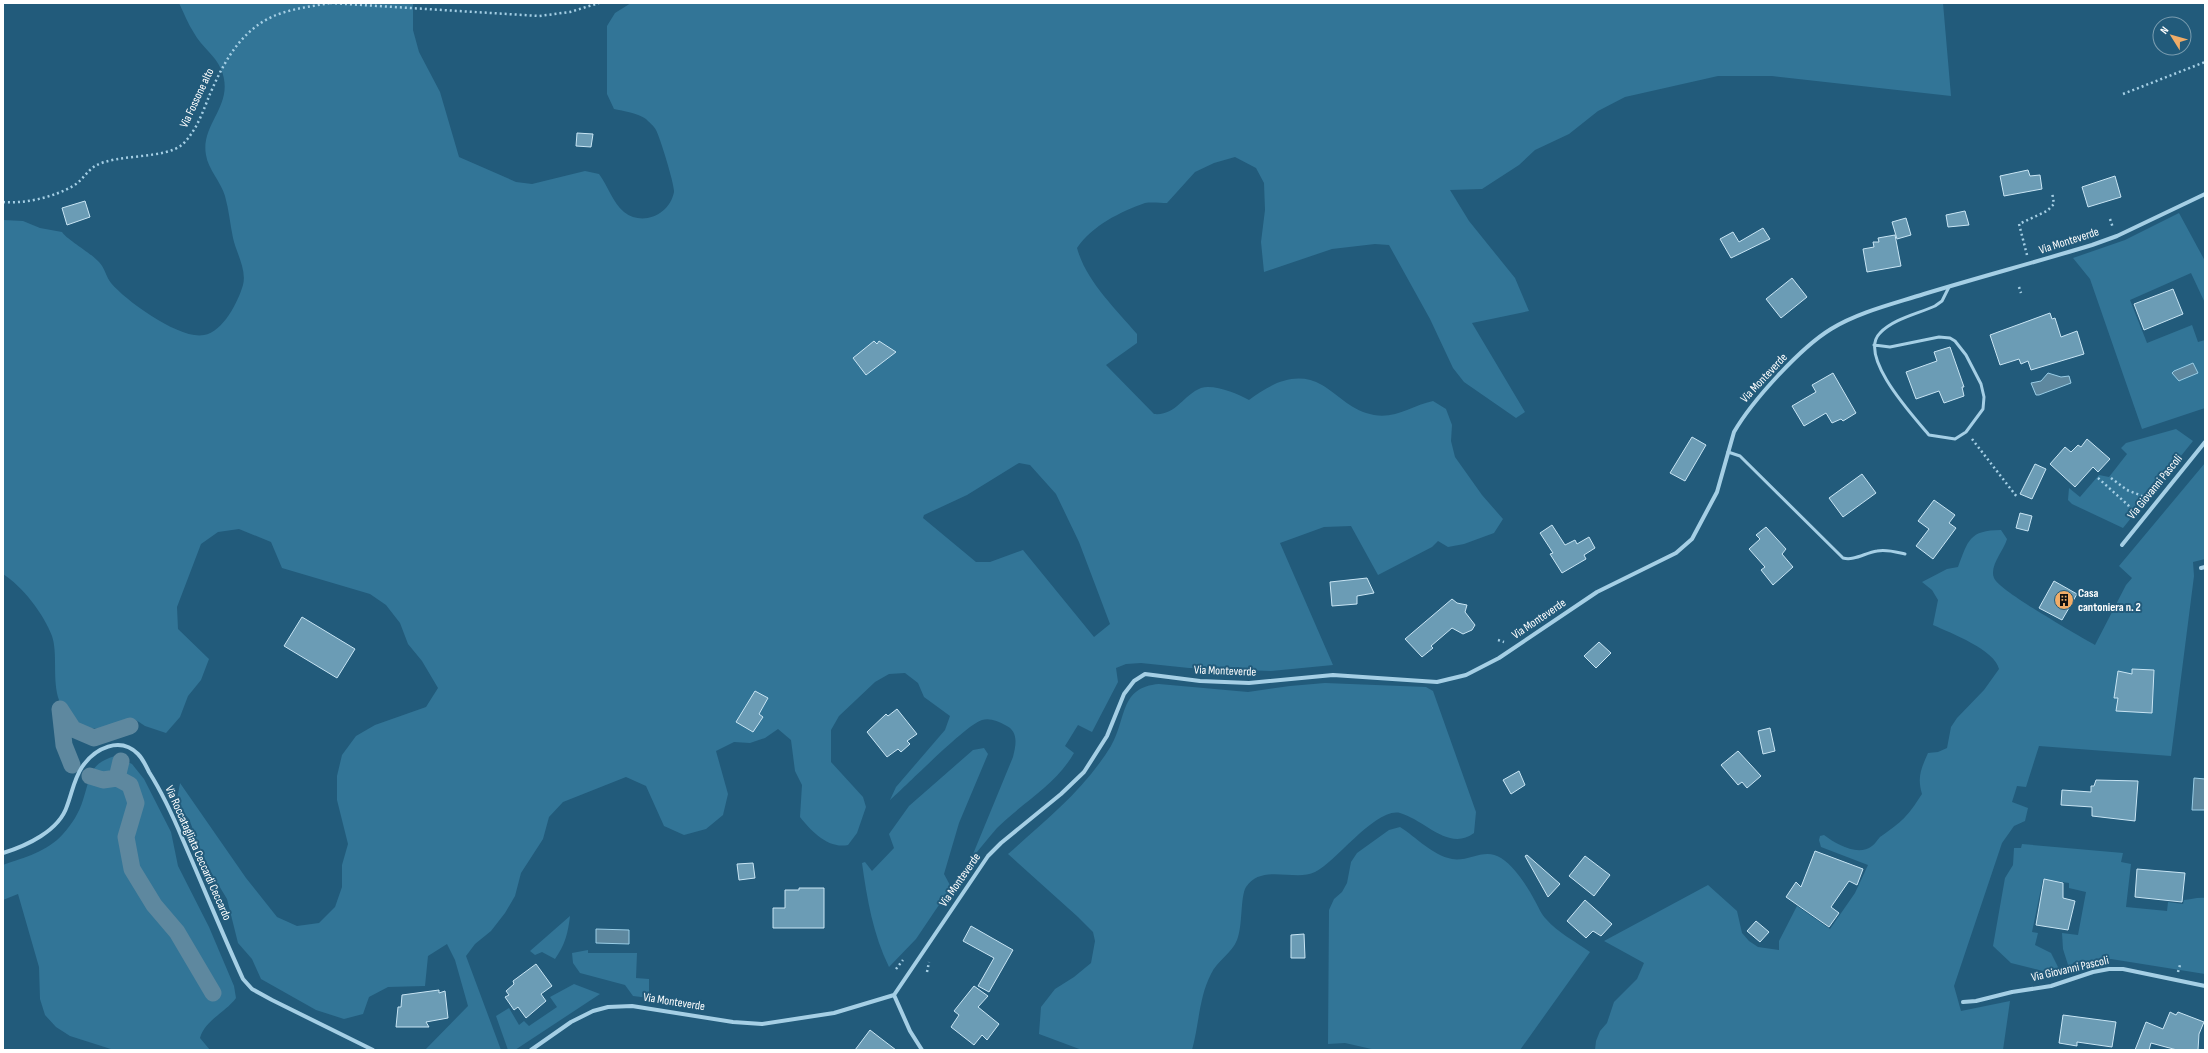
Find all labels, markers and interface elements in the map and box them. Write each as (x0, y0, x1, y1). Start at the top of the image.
north arrow (2152, 16, 2192, 56)
text: N (2157, 24, 2171, 37)
street label: Via Fossone alto (177, 66, 217, 130)
street label: Via Monteverde (2037, 224, 2101, 258)
street label: Via Monteverde (1737, 350, 1791, 406)
street label: Via Giovanni Pascoli (2124, 452, 2186, 522)
place label: Casa cantoniera n. 2 (2078, 586, 2141, 615)
building icon: Casa cantoniera n. 2 (2053, 589, 2075, 611)
street label: Via Monteverde (1509, 595, 1569, 643)
street label: Via Monteverde (1194, 662, 1257, 680)
street label: Via Roccatagliata Ceccardi Ceccardo (162, 783, 235, 923)
street label: Via Monteverde (936, 850, 984, 910)
street label: Via Giovanni Pascoli (2030, 953, 2110, 985)
street label: Via Monteverde (642, 990, 706, 1014)

